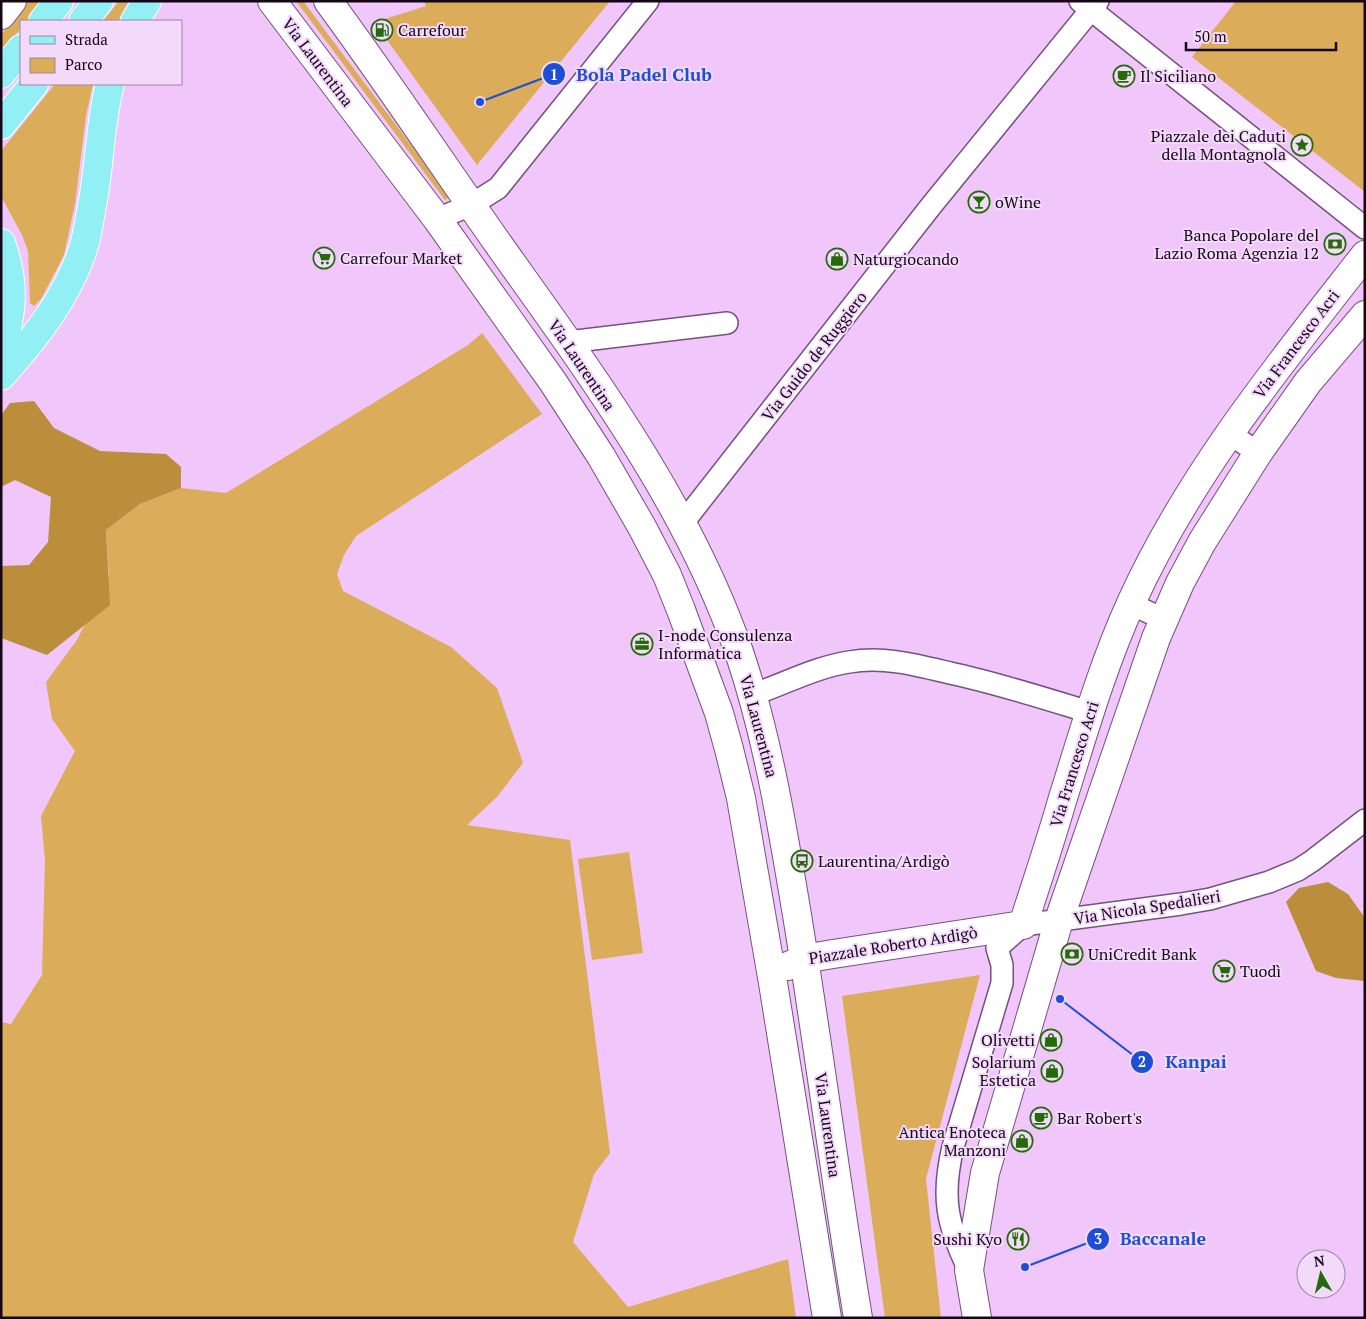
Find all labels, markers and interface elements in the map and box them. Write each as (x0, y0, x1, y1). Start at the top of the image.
street label: Via Laurentina (277, 13, 359, 111)
fuel station icon: Carrefour (370, 18, 394, 42)
place label: Carrefour (398, 19, 467, 41)
legend (20, 20, 182, 85)
scale bar (1186, 20, 1336, 52)
text: 50 m (1194, 26, 1227, 46)
text: Strada (65, 29, 108, 49)
text: Parco (65, 54, 102, 74)
callout: Bola Padel Club (542, 58, 722, 91)
text: Bola Padel Club (576, 62, 712, 86)
text: 1 (550, 64, 558, 84)
cafe icon: Il Siciliano (1112, 64, 1136, 88)
place label: Il Siciliano (1140, 65, 1216, 87)
place label: Piazzale dei Caduti della Montagnola (1151, 125, 1286, 165)
place icon: Piazzale dei Caduti della Montagnola (1290, 133, 1314, 157)
bar icon: oWine (967, 190, 991, 214)
place label: oWine (995, 191, 1041, 213)
place label: Banca Popolare del Lazio Roma Agenzia 12 (1155, 224, 1319, 264)
bank icon: Banca Popolare del Lazio Roma Agenzia 12 (1323, 232, 1347, 256)
supermarket icon: Carrefour Market (312, 246, 336, 270)
place label: Carrefour Market (340, 247, 462, 269)
shop icon: Naturgiocando (825, 247, 849, 271)
place label: Naturgiocando (853, 248, 959, 270)
street label: Via Francesco Acri (1248, 285, 1344, 403)
street label: Via Guido de Ruggiero (756, 286, 872, 426)
street label: Via Laurentina (543, 315, 621, 415)
place label: I-node Consulenza Informatica (658, 624, 792, 664)
office icon: I-node Consulenza Informatica (630, 632, 654, 656)
street label: Via Laurentina (735, 672, 783, 780)
street label: Via Francesco Acri (1044, 698, 1104, 830)
bus stop icon: Laurentina/Ardigò (790, 849, 814, 873)
place label: Laurentina/Ardigò (818, 850, 950, 872)
street label: Via Nicola Spedalieri (1072, 885, 1222, 929)
street label: Piazzale Roberto Ardigò (807, 921, 979, 969)
bank icon: UniCredit Bank (1060, 942, 1084, 966)
place label: UniCredit Bank (1088, 943, 1198, 965)
supermarket icon: Tuodì (1212, 959, 1236, 983)
place label: Tuodì (1240, 960, 1281, 982)
shop icon: Olivetti (1039, 1028, 1063, 1052)
place label: Olivetti (981, 1029, 1035, 1051)
callout: Kanpai (1130, 1045, 1236, 1078)
text: Kanpai (1165, 1049, 1227, 1073)
place label: Solarium Estetica (972, 1051, 1036, 1091)
text: 2 (1138, 1051, 1146, 1071)
shop icon: Solarium Estetica (1040, 1059, 1064, 1083)
street label: Via Laurentina (810, 1071, 846, 1179)
cafe icon: Bar Robert's (1029, 1106, 1053, 1130)
place label: Bar Robert's (1057, 1107, 1142, 1129)
place label: Antica Enoteca Manzoni (898, 1121, 1006, 1161)
shop icon: Antica Enoteca Manzoni (1010, 1129, 1034, 1153)
callout: Baccanale (1085, 1222, 1216, 1255)
text: Baccanale (1120, 1226, 1206, 1250)
restaurant icon: Sushi Kyo (1006, 1227, 1030, 1251)
place label: Sushi Kyo (933, 1228, 1002, 1250)
text: 3 (1094, 1228, 1102, 1248)
north arrow (1296, 1249, 1346, 1299)
text: N (1313, 1250, 1326, 1271)

